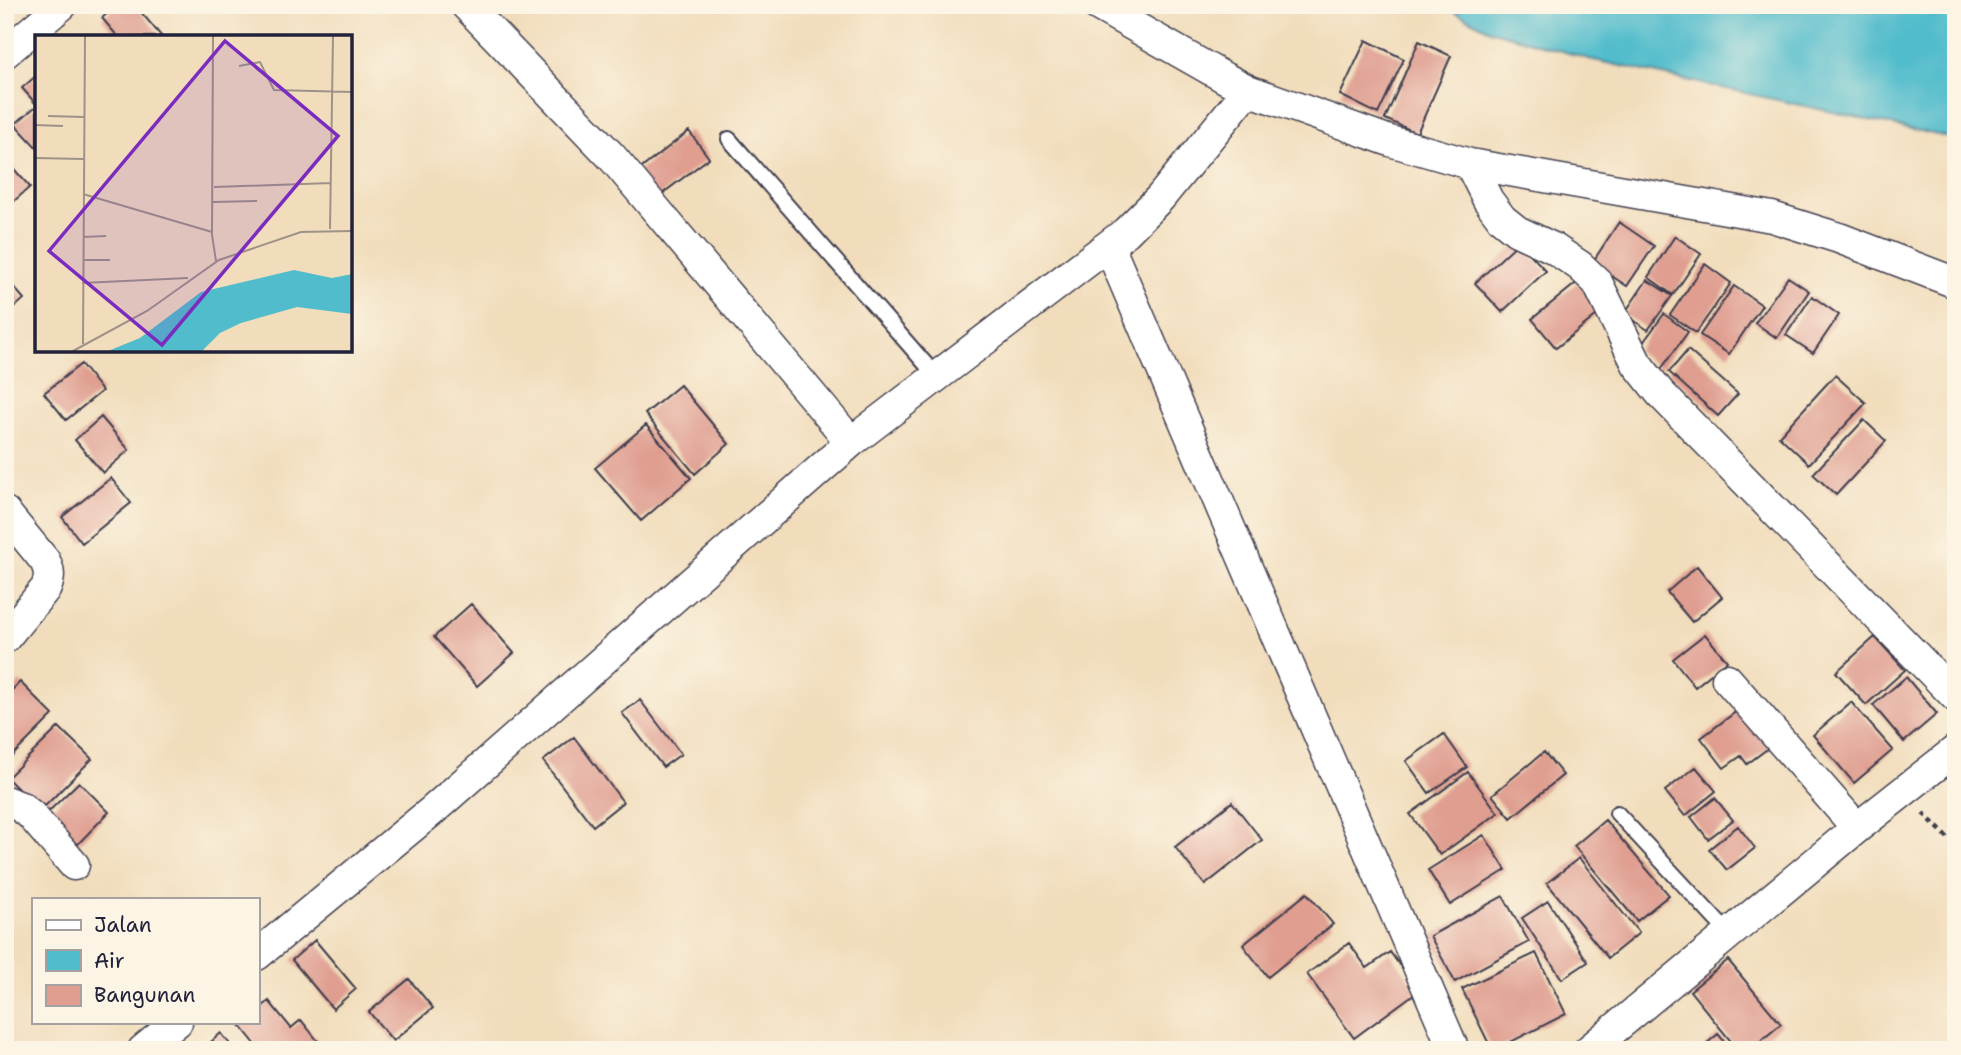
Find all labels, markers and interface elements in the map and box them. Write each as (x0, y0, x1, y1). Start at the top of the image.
inset map (35, 35, 352, 352)
legend (32, 898, 259, 1024)
text: Jalan (94, 911, 152, 939)
text: Air (94, 947, 125, 975)
text: Bangunan (94, 981, 195, 1009)

